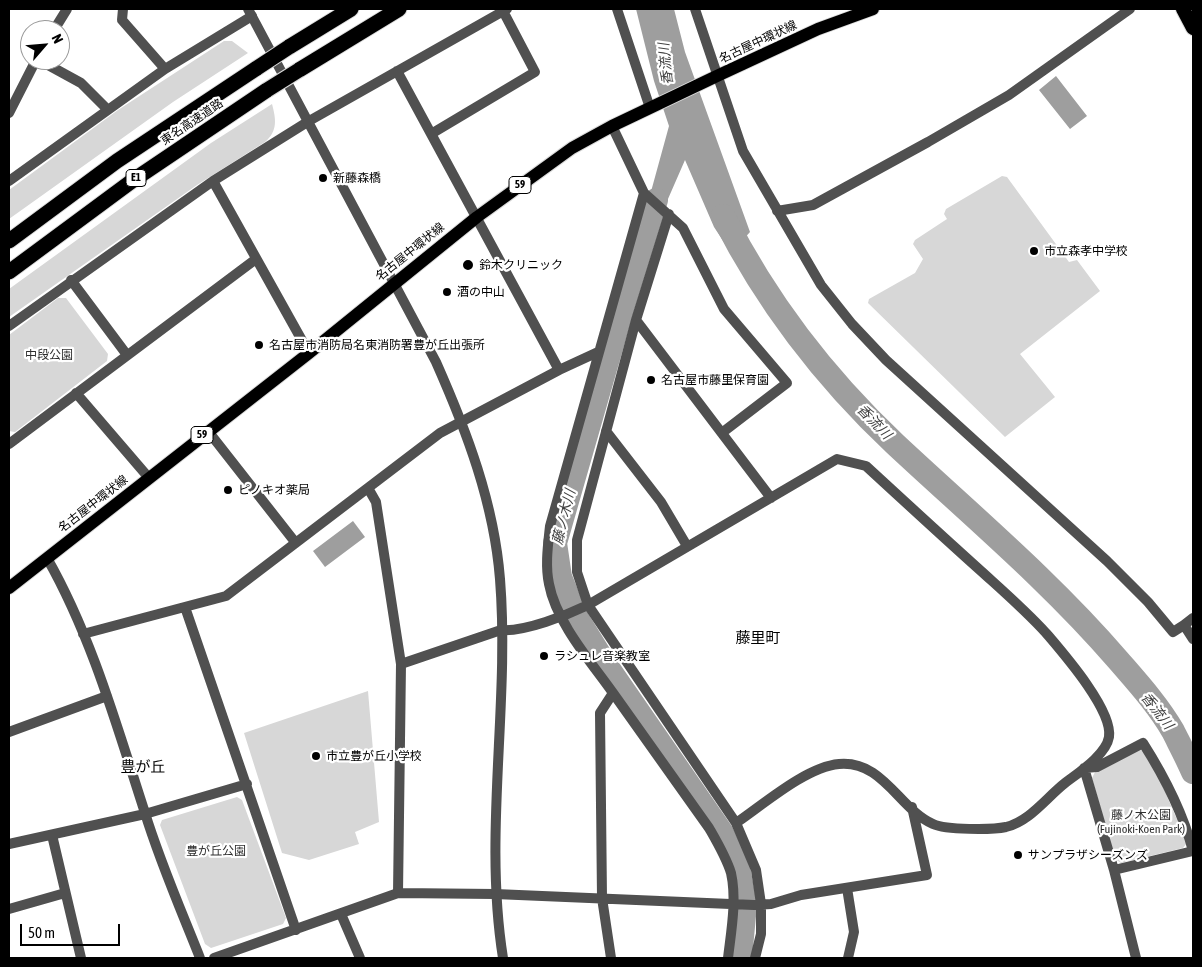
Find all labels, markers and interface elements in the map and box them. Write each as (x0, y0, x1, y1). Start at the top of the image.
street label: 名古屋中環状線 (717, 18, 799, 66)
north arrow (20, 20, 70, 70)
text: N (48, 31, 66, 46)
water label: 香流川 (655, 42, 677, 86)
street label: 東名高速道路 (158, 96, 226, 148)
road number: E1 (126, 170, 146, 187)
place label: 新藤森橋 (333, 171, 381, 185)
marker: 新藤森橋 (317, 172, 329, 184)
road number: 59 (509, 176, 531, 194)
street label: 名古屋中環状線 (373, 220, 447, 284)
place label: 市立森孝中学校 (1044, 244, 1128, 258)
marker: 市立森孝中学校 (1028, 245, 1040, 257)
marker: 鈴木クリニック (461, 258, 475, 272)
place label: 鈴木クリニック (479, 258, 563, 272)
place label: 酒の中山 (457, 285, 505, 299)
marker: 酒の中山 (441, 286, 453, 298)
place label: 名古屋市消防局名東消防署豊が丘出張所 (269, 338, 485, 352)
marker: 名古屋市消防局名東消防署豊が丘出張所 (253, 339, 265, 351)
park label: 中段公園 (25, 348, 73, 362)
place label: 名古屋市藤里保育園 (661, 373, 769, 387)
marker: 名古屋市藤里保育園 (645, 374, 657, 386)
water label: 香流川 (853, 401, 895, 443)
road number: 59 (191, 426, 213, 444)
street label: 名古屋中環状線 (55, 472, 131, 536)
place label: ピノキオ薬局 (238, 483, 310, 497)
marker: ピノキオ薬局 (222, 484, 234, 496)
water label: 藤ノ木川 (549, 488, 579, 546)
district label: 藤里町 (736, 629, 780, 647)
place label: ラシュレ音楽教室 (554, 649, 650, 663)
marker: ラシュレ音楽教室 (538, 650, 550, 662)
water label: 香流川 (1137, 689, 1177, 733)
place label: 市立豊が丘小学校 (326, 749, 422, 763)
marker: 市立豊が丘小学校 (310, 750, 322, 762)
district label: 豊が丘 (121, 758, 165, 776)
park label: 藤ノ木公園 (Fujinoki-Koen Park) (1097, 808, 1185, 836)
park label: 豊が丘公園 (186, 844, 246, 858)
place label: サンプラザシーズンズ (1028, 848, 1148, 862)
marker: サンプラザシーズンズ (1012, 849, 1024, 861)
scale bar (22, 914, 122, 946)
text: 50 m (28, 924, 55, 941)

